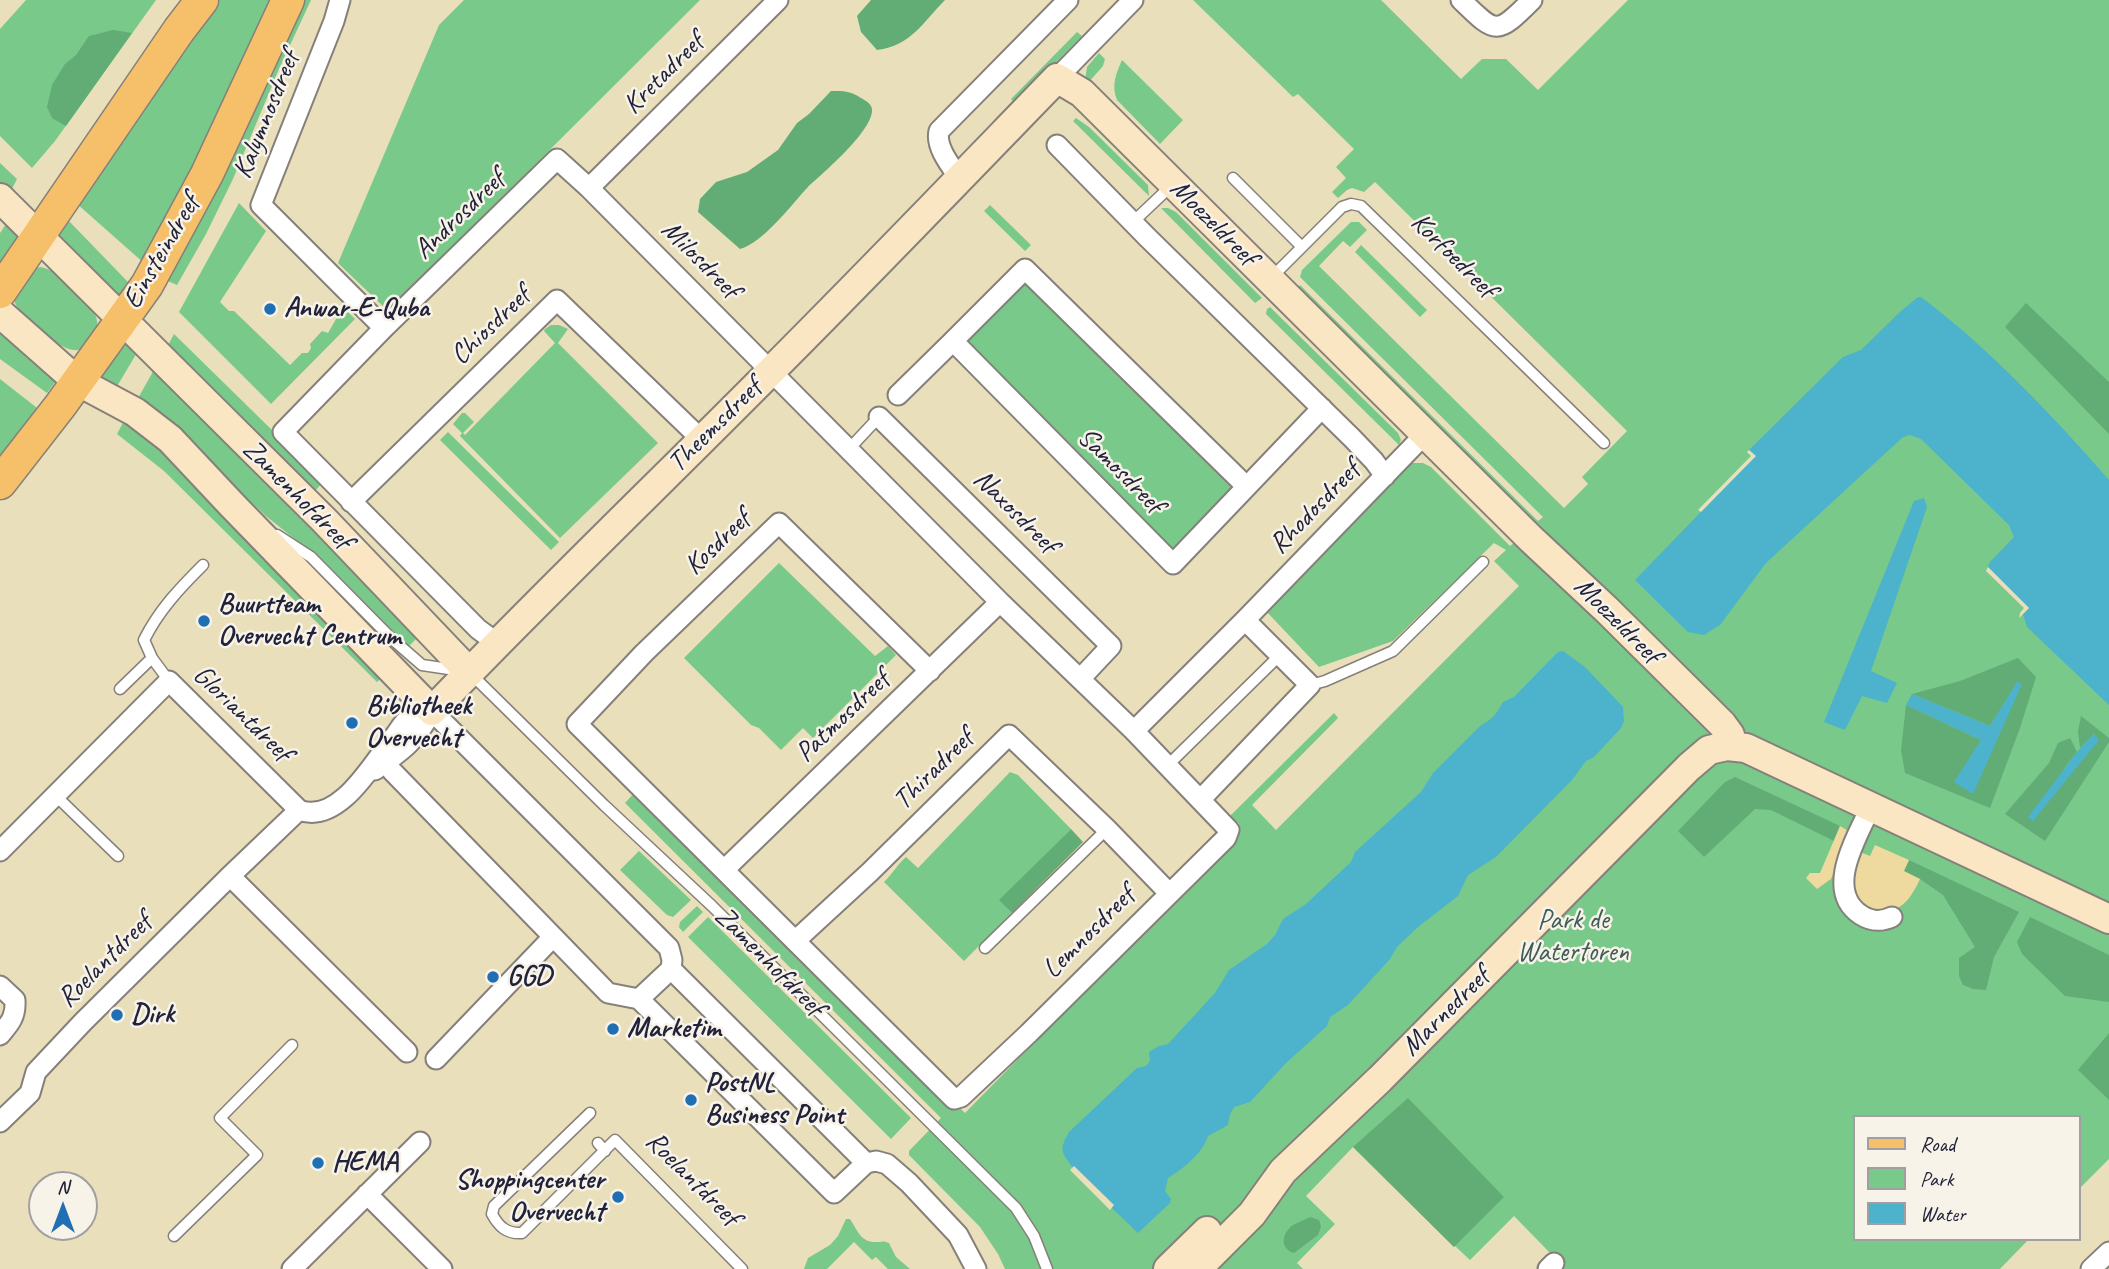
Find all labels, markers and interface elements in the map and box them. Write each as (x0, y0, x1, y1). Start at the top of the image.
street label: Kretadreef (616, 26, 712, 122)
street label: Kalymnosdreef (226, 46, 308, 184)
street label: Androsdreef (407, 163, 513, 267)
street label: Moezeldreef (1163, 173, 1263, 273)
street label: Einsteindreef (116, 189, 208, 315)
street label: Korfoedreef (1403, 206, 1503, 306)
street label: Milosdreef (654, 214, 746, 306)
street label: Chiosdreef (444, 280, 538, 372)
place label: Anwar-E-Quba (284, 292, 429, 326)
marker: Anwar-E-Quba (262, 301, 278, 317)
street label: Theemsdreef (661, 372, 769, 480)
street label: Samosdreef (1070, 421, 1170, 521)
street label: Zamenhofdreef (235, 433, 359, 557)
street label: Rhodosdreef (1263, 455, 1367, 561)
street label: Naxosdreef (966, 463, 1064, 561)
street label: Kosdreef (678, 503, 758, 583)
street label: Moezeldreef (1567, 571, 1667, 671)
place label: Buurtteam Overvecht Centrum (218, 588, 401, 654)
marker: Buurtteam Overvecht Centrum (196, 613, 212, 629)
street label: Gloriantdreef (186, 659, 298, 769)
street label: Patmosdreef (789, 664, 897, 770)
place label: Bibliotheek Overvecht (366, 690, 471, 756)
marker: Bibliotheek Overvecht (344, 715, 360, 731)
street label: Thiradreef (887, 723, 981, 817)
street label: Lemnosdreef (1036, 880, 1142, 986)
street label: Zamenhofdreef (707, 900, 831, 1024)
park label: Park de Watertoren (1517, 904, 1629, 970)
street label: Roelantdreef (51, 907, 159, 1015)
place label: GGD (507, 960, 551, 994)
street label: Marnedreef (1395, 961, 1497, 1063)
marker: GGD (485, 969, 501, 985)
place label: Dirk (131, 998, 174, 1032)
marker: Dirk (109, 1007, 125, 1023)
place label: Marketim (627, 1012, 720, 1046)
marker: Marketim (605, 1021, 621, 1037)
place label: PostNL Business Point (705, 1067, 844, 1133)
marker: PostNL Business Point (683, 1092, 699, 1108)
legend (1854, 1115, 2081, 1241)
street label: Roelantdreef (638, 1125, 746, 1233)
text: Road (1920, 1131, 1955, 1157)
place label: HEMA (332, 1146, 398, 1180)
marker: HEMA (310, 1155, 326, 1171)
place label: Shoppingcenter Overvecht (455, 1164, 604, 1230)
text: Park (1920, 1166, 1953, 1192)
north arrow (28, 1171, 98, 1241)
text: N (57, 1175, 69, 1199)
marker: Shoppingcenter Overvecht (610, 1189, 626, 1205)
text: Water (1920, 1201, 1966, 1227)

